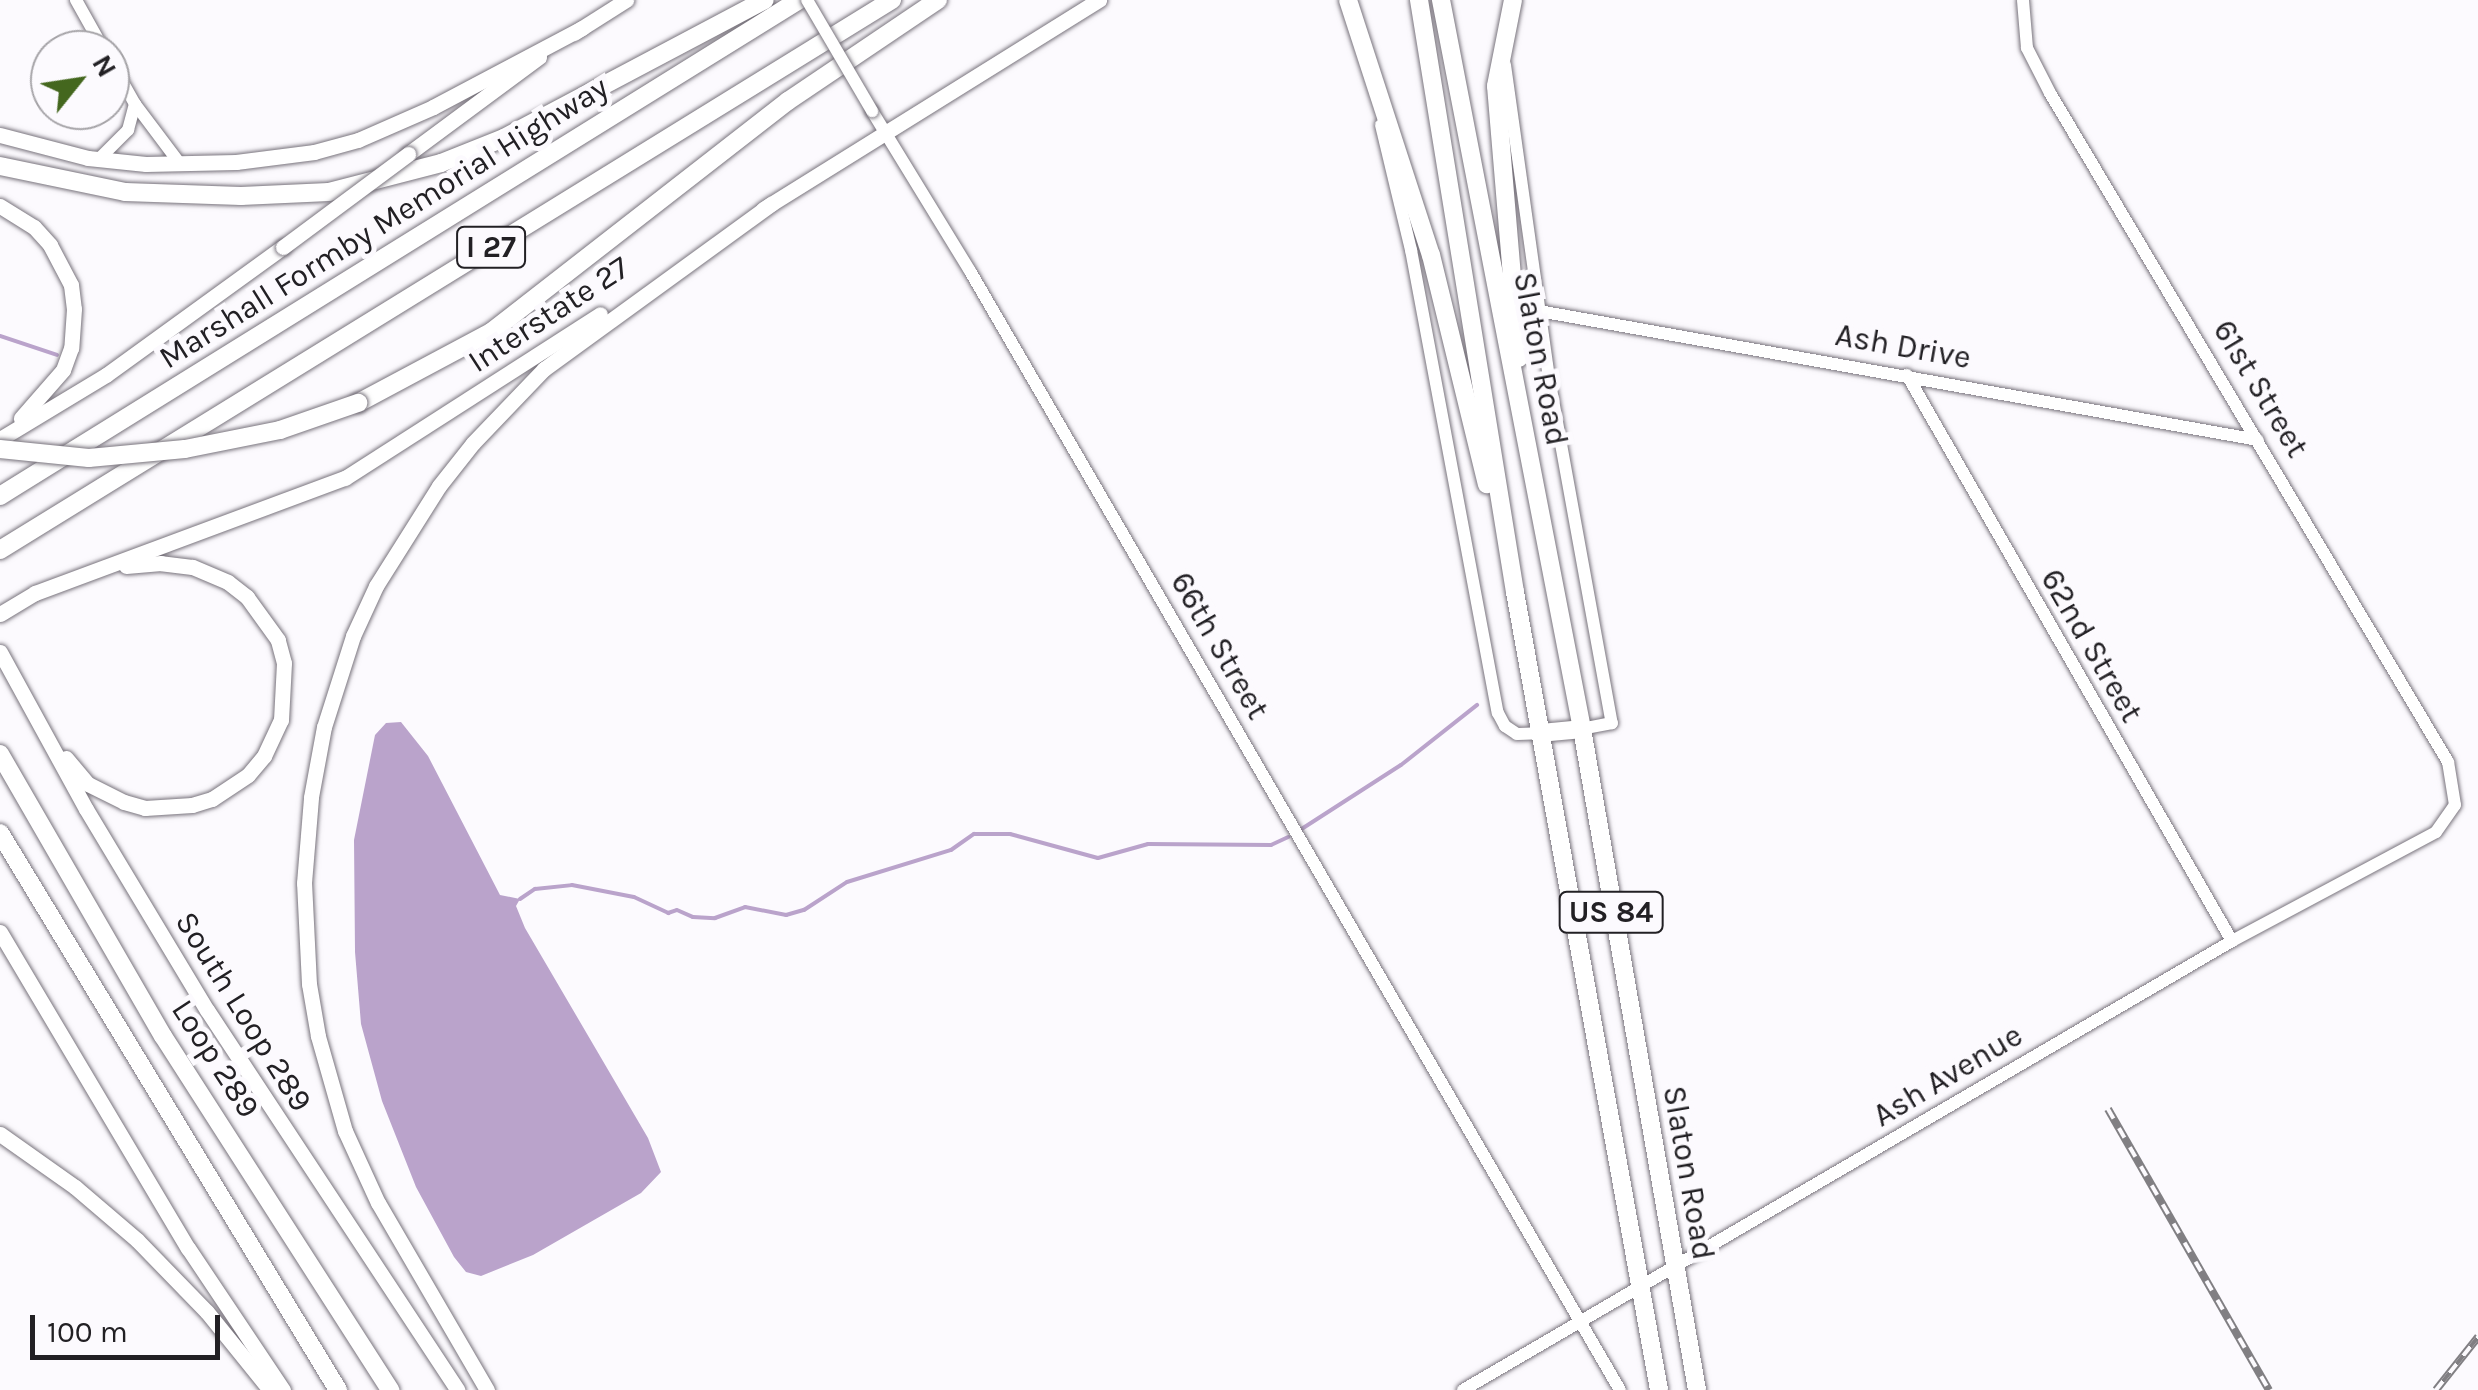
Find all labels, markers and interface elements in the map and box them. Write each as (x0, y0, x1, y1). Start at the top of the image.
north arrow (30, 30, 130, 130)
text: N (85, 49, 124, 83)
street label: Marshall Formby Memorial Highway (152, 68, 616, 378)
road number: I 27 (456, 222, 526, 272)
street label: Interstate 27 (461, 249, 637, 381)
street label: Slaton Road (1504, 269, 1576, 449)
street label: 61st Street (2204, 313, 2316, 465)
street label: Ash Drive (1832, 316, 1974, 378)
street label: 62nd Street (2032, 563, 2150, 729)
street label: 66th Street (1162, 566, 1276, 726)
road number: US 84 (1558, 887, 1664, 937)
street label: South Loop 289 (166, 905, 320, 1119)
street label: Loop 289 (163, 993, 267, 1125)
street label: Ash Avenue (1866, 1016, 2030, 1136)
street label: Slaton Road (1654, 1083, 1722, 1263)
scale bar (35, 1295, 225, 1357)
text: 100 m (47, 1314, 128, 1350)

